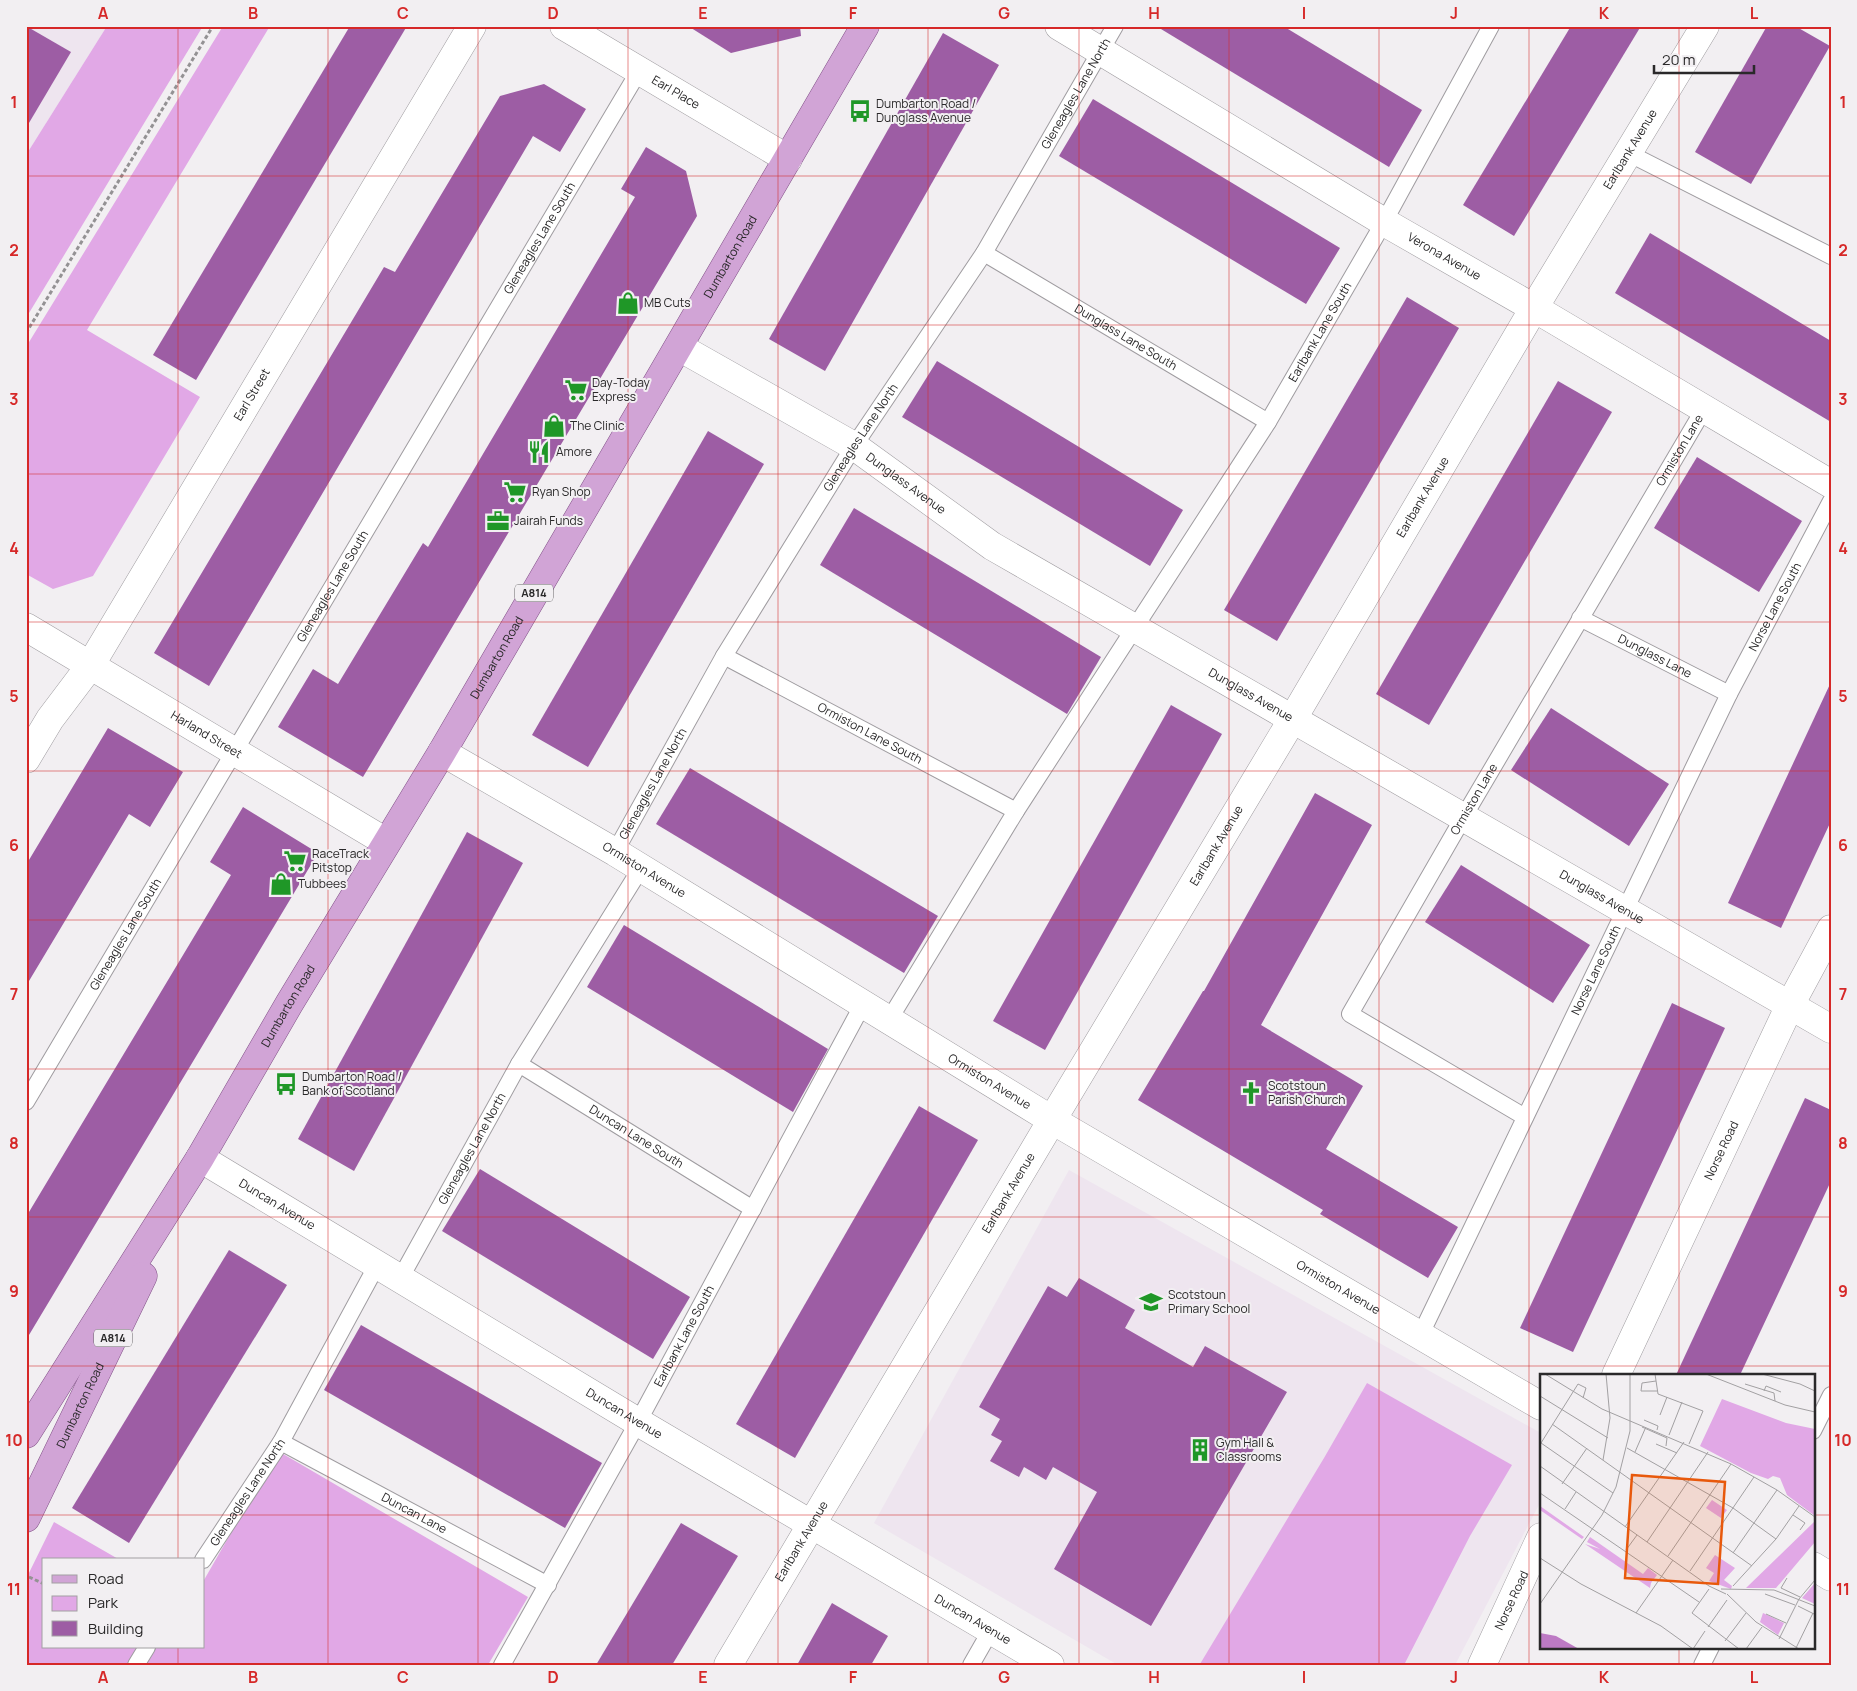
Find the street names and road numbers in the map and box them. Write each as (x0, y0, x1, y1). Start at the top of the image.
street label: Gleneagles Lane North (1037, 35, 1114, 152)
street label: Earl Place (649, 71, 703, 113)
street label: Earlbank Avenue (1599, 106, 1661, 192)
street label: Gleneagles Lane South (499, 179, 579, 297)
street label: Dumbarton Road (699, 212, 761, 301)
street label: Verona Avenue (1405, 228, 1484, 284)
street label: Earlbank Lane South (1284, 279, 1355, 385)
street label: Dunglass Lane South (1071, 300, 1181, 374)
street label: Earl Street (229, 365, 274, 424)
street label: Gleneagles Lane North (819, 380, 902, 494)
street label: Ormiston Lane (1651, 411, 1707, 489)
street label: Dunglass Avenue (863, 448, 950, 518)
street label: Earlbank Avenue (1392, 453, 1453, 540)
street label: Gleneagles Lane South (292, 527, 372, 645)
street label: Norse Lane South (1744, 559, 1805, 654)
road number: A814 (515, 584, 553, 602)
street label: Dumbarton Road (466, 613, 527, 702)
street label: Dunglass Lane (1615, 630, 1695, 682)
street label: Dunglass Avenue (1206, 663, 1296, 726)
street label: Ormiston Lane South (815, 698, 925, 768)
street label: Harland Street (168, 706, 246, 762)
street label: Gleneagles Lane North (615, 725, 690, 843)
street label: Ormiston Lane (1446, 760, 1501, 838)
street label: Earlbank Avenue (1185, 802, 1247, 889)
street label: Ormiston Avenue (600, 838, 689, 901)
street label: Dunglass Avenue (1557, 865, 1647, 928)
street label: Gleneagles Lane South (85, 875, 165, 993)
street label: Norse Lane South (1567, 922, 1625, 1018)
street label: Dumbarton Road (257, 961, 319, 1050)
street label: Ormiston Avenue (945, 1049, 1034, 1113)
street label: Gleneagles Lane North (434, 1089, 510, 1207)
street label: Duncan Lane South (586, 1101, 687, 1172)
street label: Norse Road (1700, 1118, 1742, 1183)
street label: Earlbank Avenue (978, 1149, 1039, 1236)
street label: Duncan Avenue (236, 1174, 319, 1234)
street label: Ormiston Avenue (1293, 1256, 1384, 1318)
street label: Earlbank Lane South (650, 1282, 718, 1390)
road number: A814 (94, 1330, 132, 1346)
street label: Dumbarton Road (52, 1360, 108, 1451)
street label: Duncan Avenue (583, 1384, 666, 1442)
street label: Gleneagles Lane North (206, 1435, 289, 1549)
street label: Duncan Lane (379, 1488, 450, 1537)
street label: Earlbank Avenue (771, 1497, 832, 1584)
street label: Norse Road (1490, 1568, 1532, 1633)
street label: Duncan Avenue (931, 1590, 1014, 1648)

